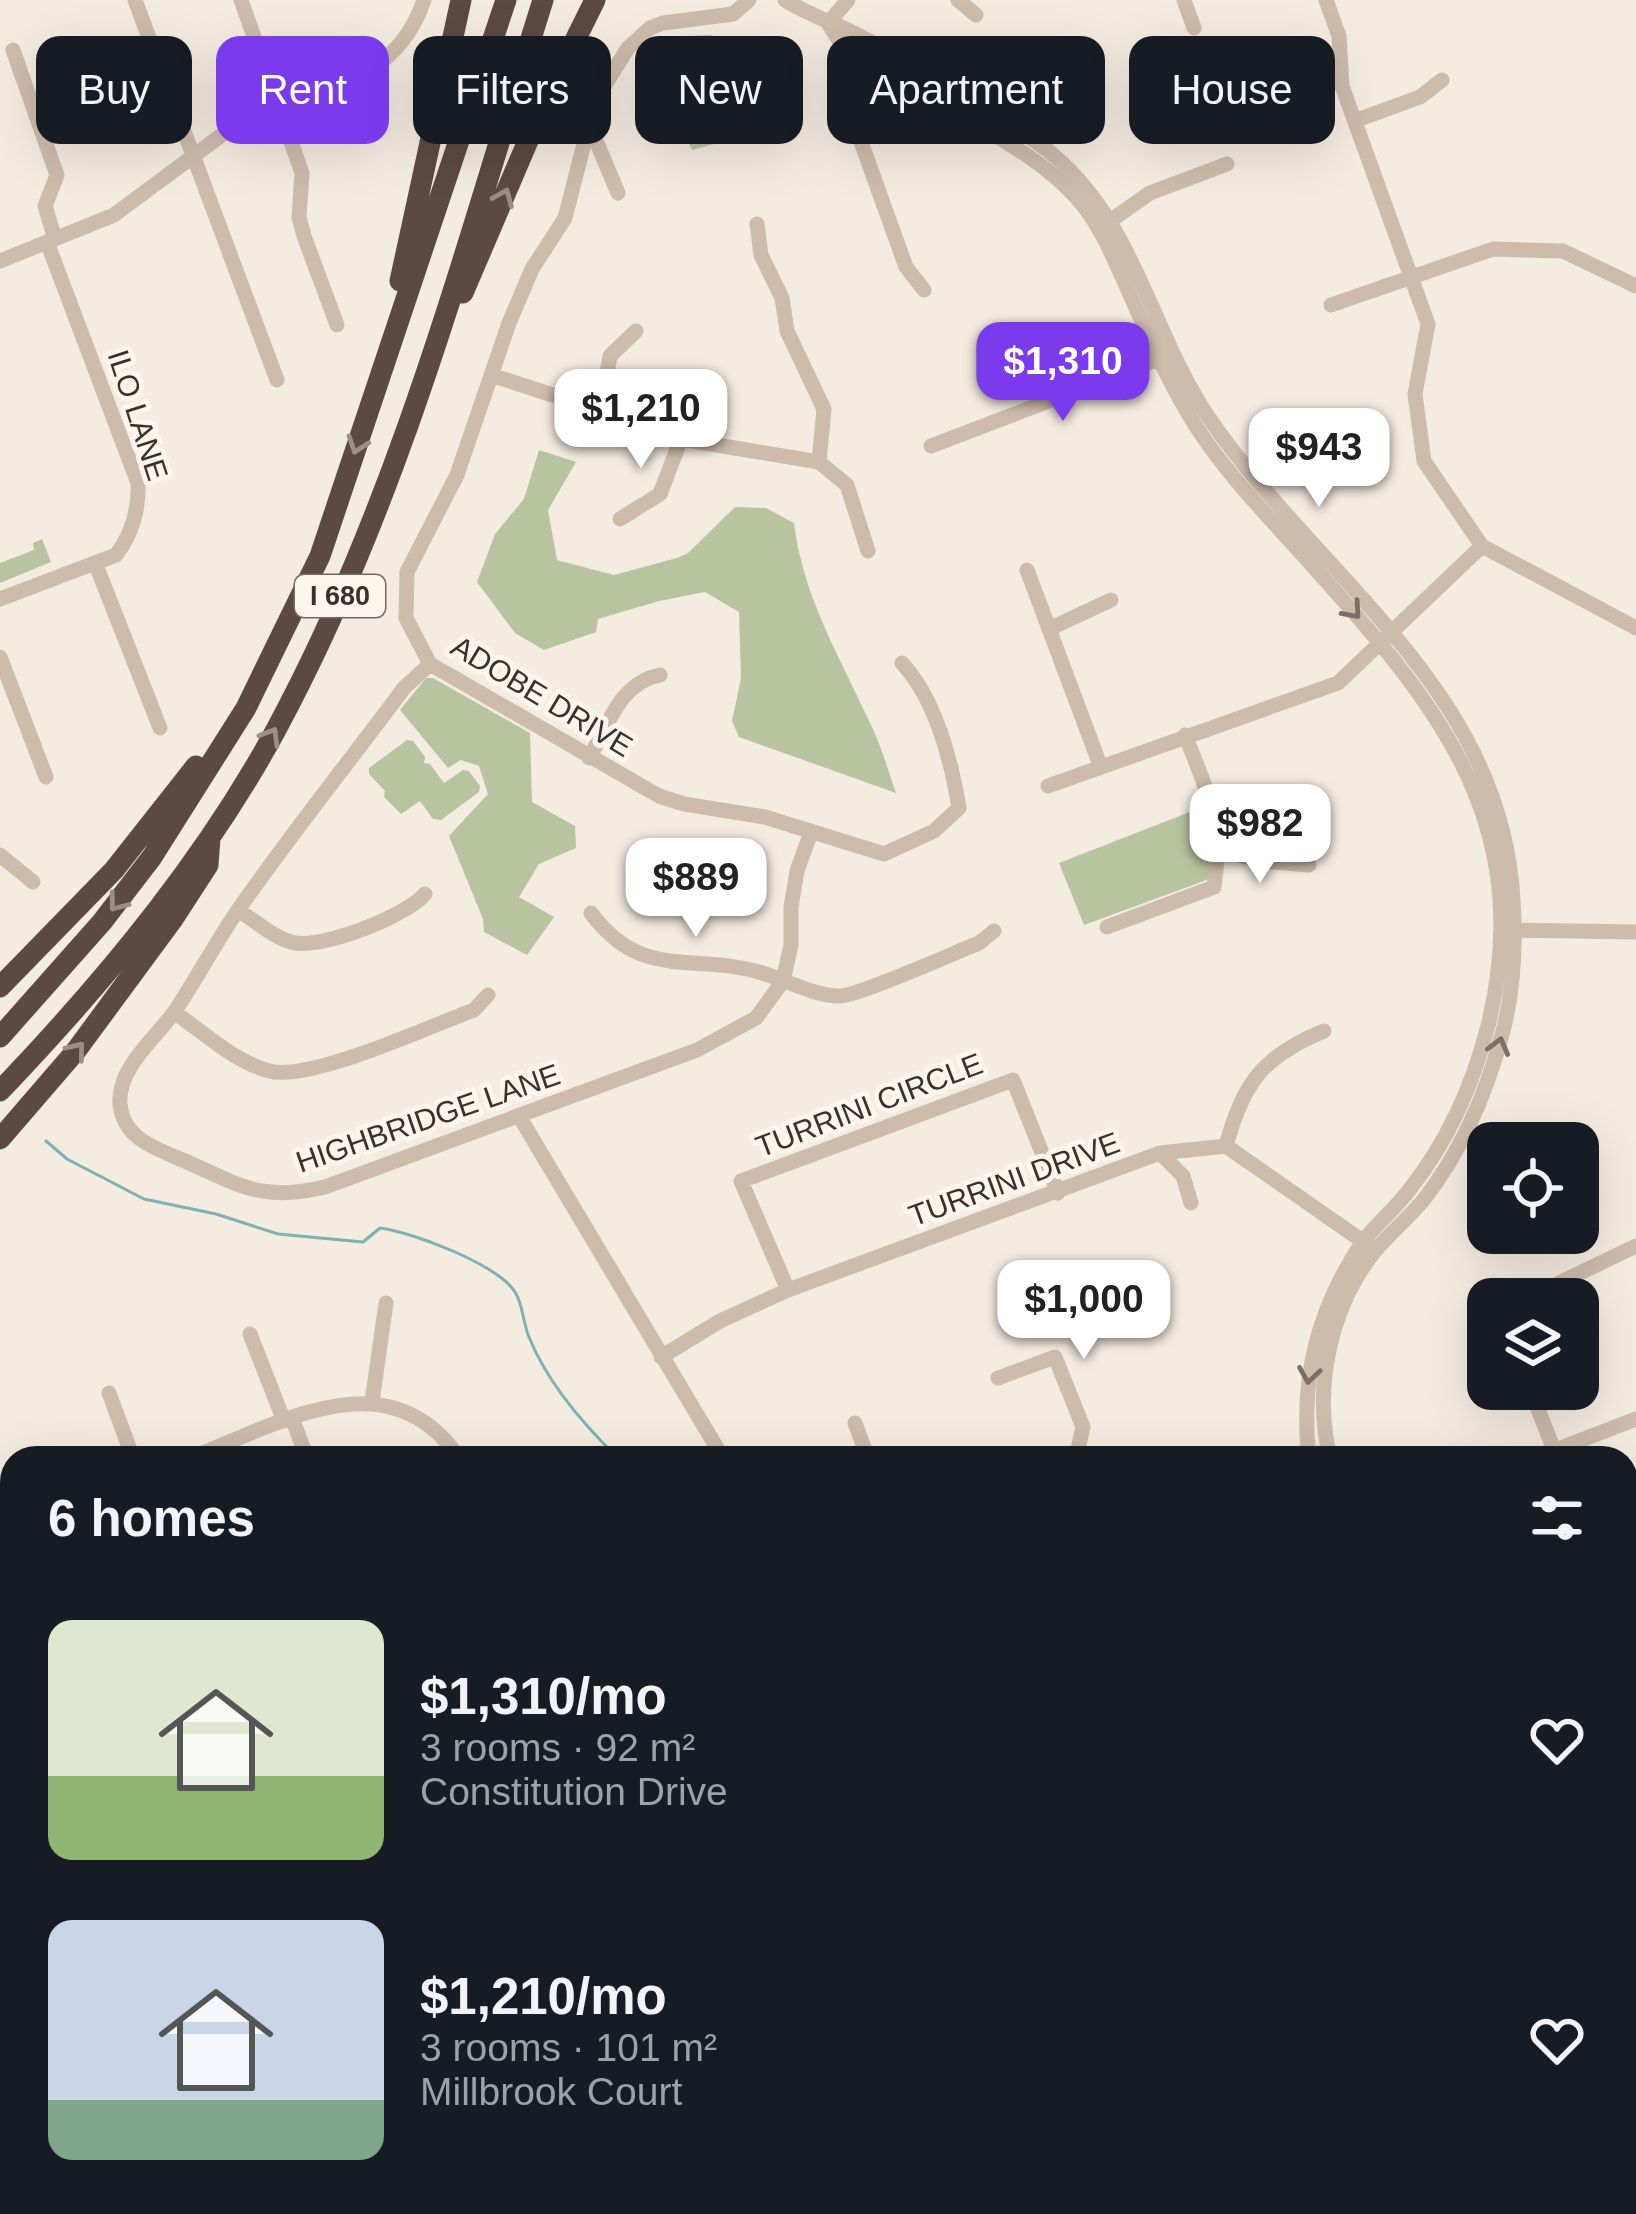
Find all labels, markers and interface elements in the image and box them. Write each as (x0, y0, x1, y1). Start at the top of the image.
chip: Buy (36, 36, 192, 144)
chip: Rent (216, 36, 389, 144)
chip: Filters (413, 36, 611, 144)
chip: New (635, 36, 803, 144)
chip: Apartment (827, 36, 1105, 144)
chip: House (1129, 36, 1335, 144)
one-way arrow (490, 187, 514, 208)
pin: $1,310 (965, 322, 1161, 424)
text: $1,310 (1003, 339, 1123, 382)
street label: ILO LANE (101, 346, 175, 484)
pin: $1,210 (543, 369, 739, 471)
text: $1,210 (581, 386, 701, 429)
pin: $943 (1248, 408, 1390, 510)
text: $943 (1276, 425, 1362, 468)
one-way arrow (347, 433, 371, 454)
road number: I 680 (295, 575, 385, 617)
one-way arrow (1339, 597, 1360, 619)
street label: ADOBE DRIVE (446, 629, 638, 763)
one-way arrow (257, 727, 279, 749)
pin: $982 (1189, 784, 1331, 886)
text: $982 (1217, 801, 1303, 844)
pin: $889 (625, 838, 767, 940)
text: $889 (653, 855, 739, 898)
one-way arrow (109, 890, 131, 911)
one-way arrow (1485, 1037, 1510, 1057)
one-way arrow (62, 1042, 84, 1064)
street label: TURRINI CIRCLE (751, 1047, 987, 1163)
street label: HIGHBRIDGE LANE (292, 1057, 564, 1179)
map controls (1467, 1122, 1599, 1410)
button: locate (1467, 1122, 1599, 1254)
street label: TURRINI DRIVE (904, 1126, 1124, 1232)
pin: $1,000 (986, 1260, 1182, 1362)
text: $1,000 (1024, 1277, 1144, 1320)
button: layers (1467, 1278, 1599, 1410)
one-way arrow (1298, 1365, 1323, 1385)
icon: filters (1524, 1485, 1590, 1551)
text: 6 homes (48, 1490, 255, 1547)
icon: home (144, 1668, 288, 1812)
text: $1,310/mo (420, 1668, 667, 1725)
icon: heart (1524, 1707, 1590, 1773)
text: 3 rooms · 92 m² (420, 1726, 695, 1769)
text: Constitution Drive (420, 1770, 728, 1813)
icon: home (144, 1968, 288, 2112)
text: $1,210/mo (420, 1968, 667, 2025)
icon: heart (1524, 2007, 1590, 2073)
text: 3 rooms · 101 m² (420, 2026, 717, 2069)
text: Millbrook Court (420, 2070, 682, 2113)

